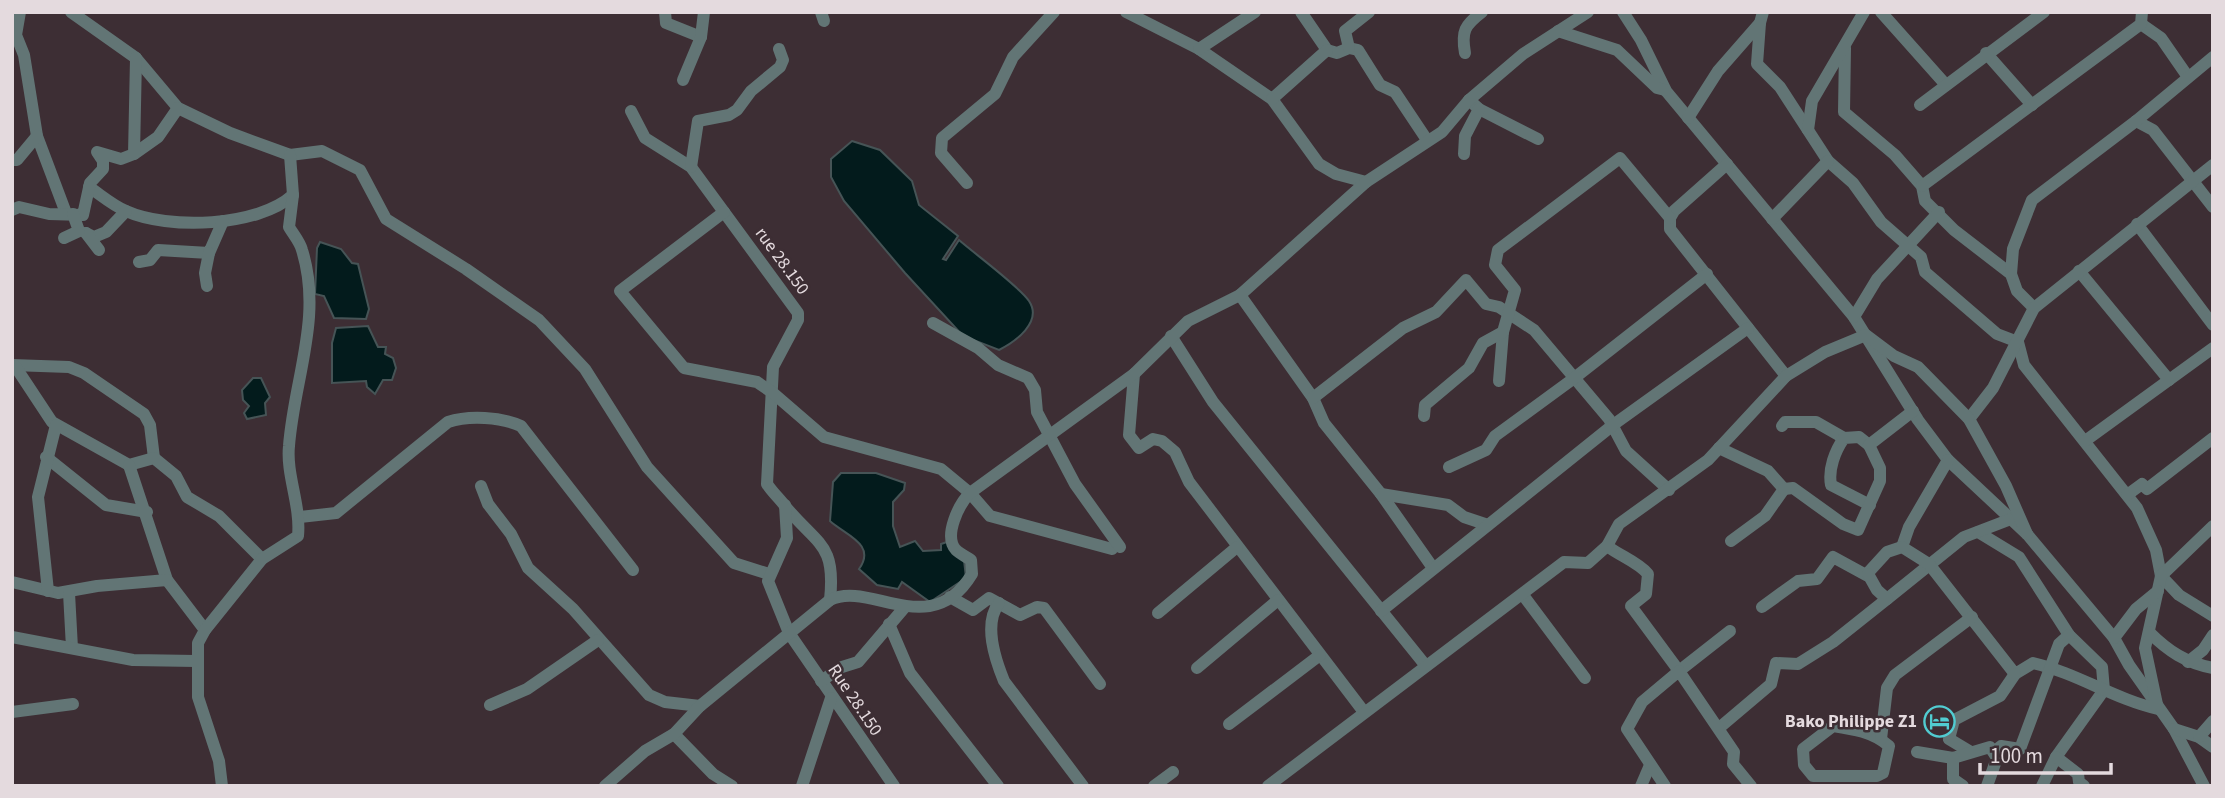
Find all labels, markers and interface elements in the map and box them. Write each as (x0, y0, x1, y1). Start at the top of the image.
street label: rue 28.150 (749, 222, 815, 300)
street label: Rue 28.150 (822, 659, 888, 741)
hotel icon: Bako Philippe Z1 (1923, 704, 1957, 738)
place label: Bako Philippe Z1 (1785, 709, 1917, 734)
scale bar (1980, 732, 2111, 776)
text: 100 m (1990, 741, 2043, 771)

